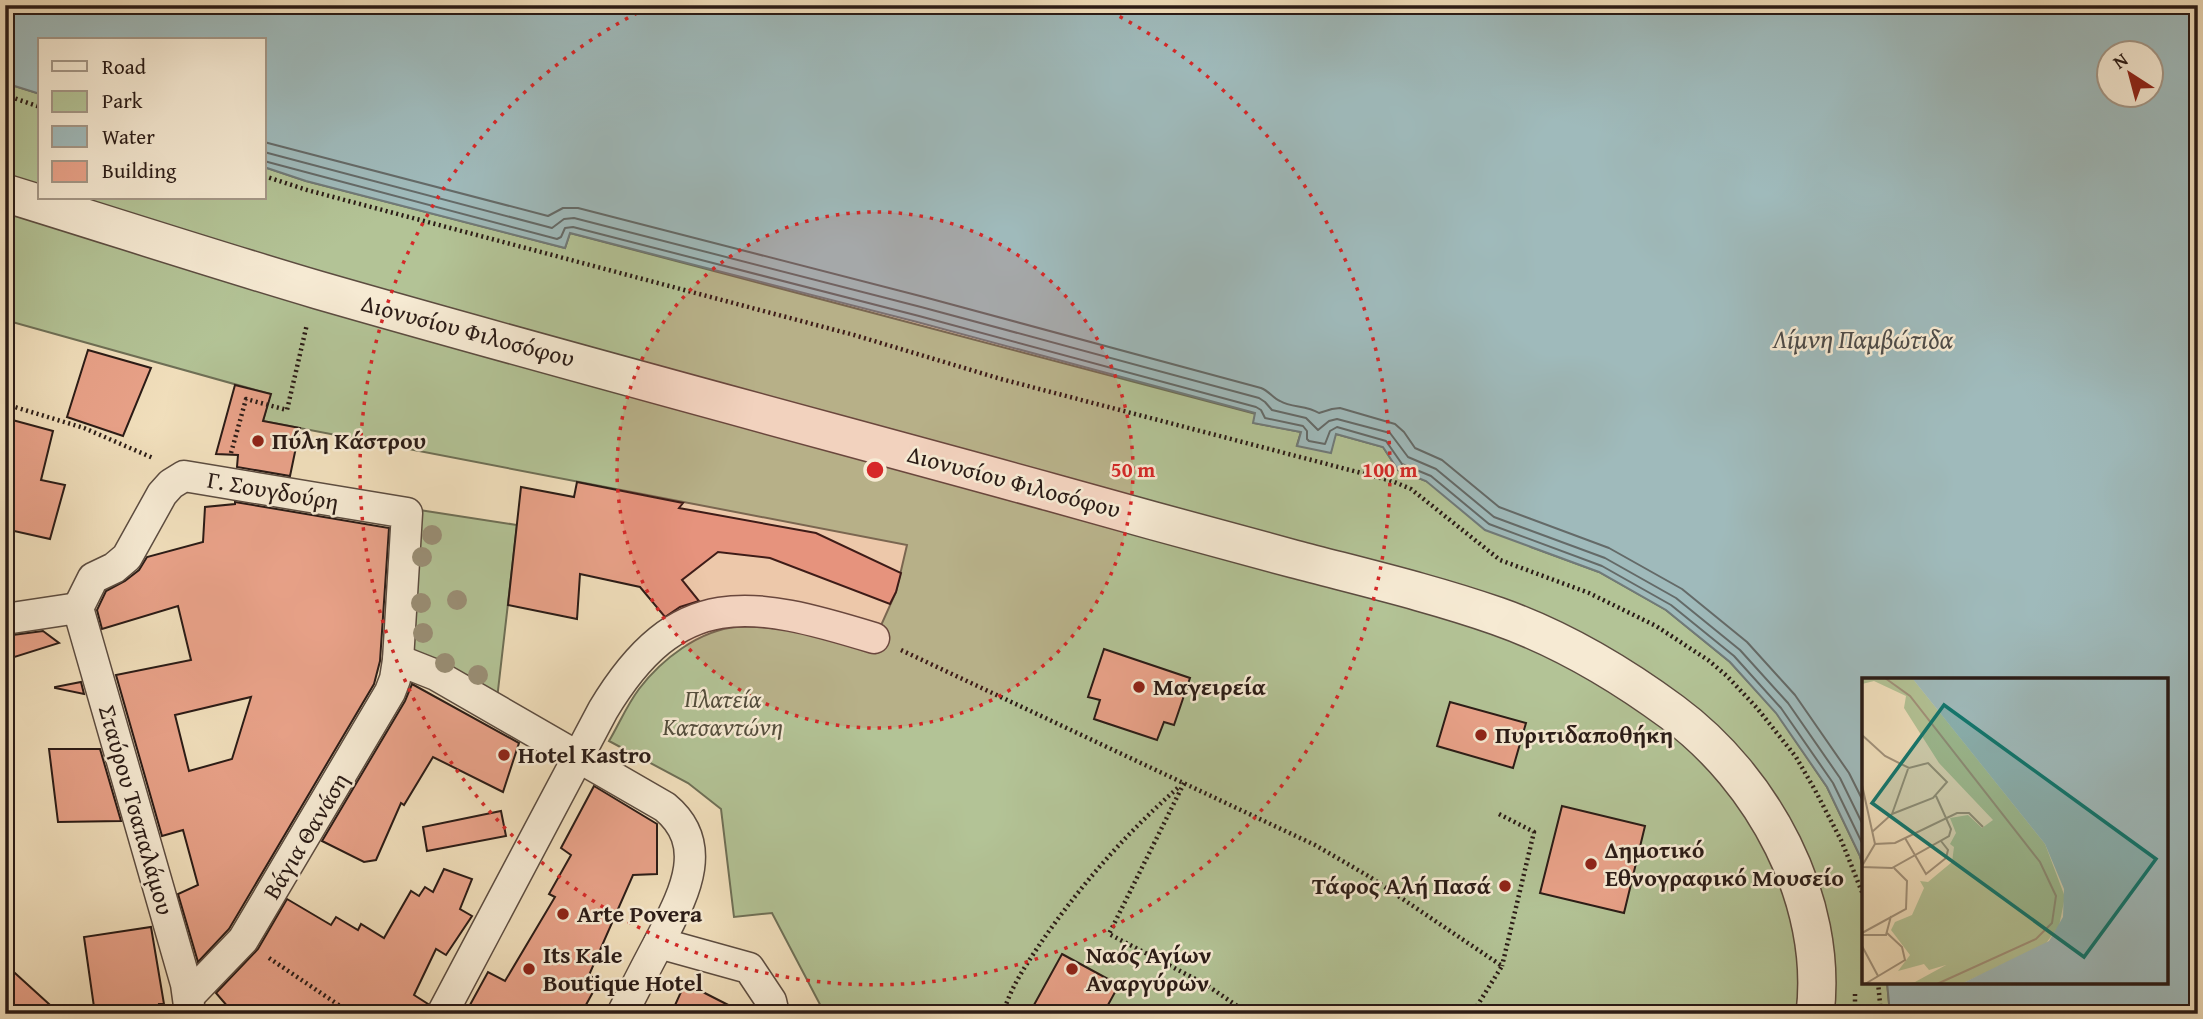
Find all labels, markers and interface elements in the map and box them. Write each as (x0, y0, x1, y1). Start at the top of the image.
legend (38, 38, 266, 200)
north arrow (2094, 38, 2164, 108)
text: N (2107, 45, 2134, 75)
text: Road (102, 51, 147, 82)
text: Park (102, 85, 143, 116)
text: Water (102, 121, 155, 152)
text: Building (102, 155, 177, 186)
street label: Διονυσίου Φιλοσόφου (358, 285, 579, 376)
water label: Λίμνη Παμβώτιδα (1772, 319, 1954, 358)
place label: Πύλη Κάστρου (272, 423, 426, 458)
marker: Πύλη Κάστρου (250, 433, 266, 449)
street label: Διονυσίου Φιλοσόφου (904, 436, 1125, 527)
text: 50 m (1111, 454, 1155, 485)
text: 100 m (1362, 454, 1418, 485)
centre of rings (863, 458, 887, 482)
street label: Γ. Σουγδούρη (205, 462, 342, 519)
place label: Μαγειρεία (1153, 669, 1266, 704)
inset map (1862, 678, 2168, 984)
marker: Μαγειρεία (1131, 679, 1147, 695)
park label: Πλατεία Κατσαντώνη (662, 681, 783, 744)
street label: Σταύρου Τσαπαλάμου (90, 701, 183, 919)
place label: Πυριτιδαποθήκη (1495, 717, 1673, 752)
marker: Πυριτιδαποθήκη (1473, 727, 1489, 743)
place label: Hotel Kastro (518, 737, 652, 772)
marker: Hotel Kastro (496, 747, 512, 763)
street label: Βάγια Θανάση (254, 766, 357, 906)
place label: Δημοτικό Εθνογραφικό Μουσείο (1604, 832, 1844, 895)
marker: Δημοτικό Εθνογραφικό Μουσείο (1583, 856, 1599, 872)
place label: Τάφος Αλή Πασά (1312, 868, 1491, 903)
marker: Τάφος Αλή Πασά (1497, 878, 1513, 894)
place label: Arte Povera (577, 896, 703, 931)
marker: Arte Povera (555, 906, 571, 922)
place label: Its Kale Boutique Hotel (543, 937, 703, 1000)
place label: Ναός Αγίων Αναργύρων (1086, 937, 1212, 1000)
marker: Its Kale Boutique Hotel (521, 961, 537, 977)
marker: Ναός Αγίων Αναργύρων (1064, 961, 1080, 977)

